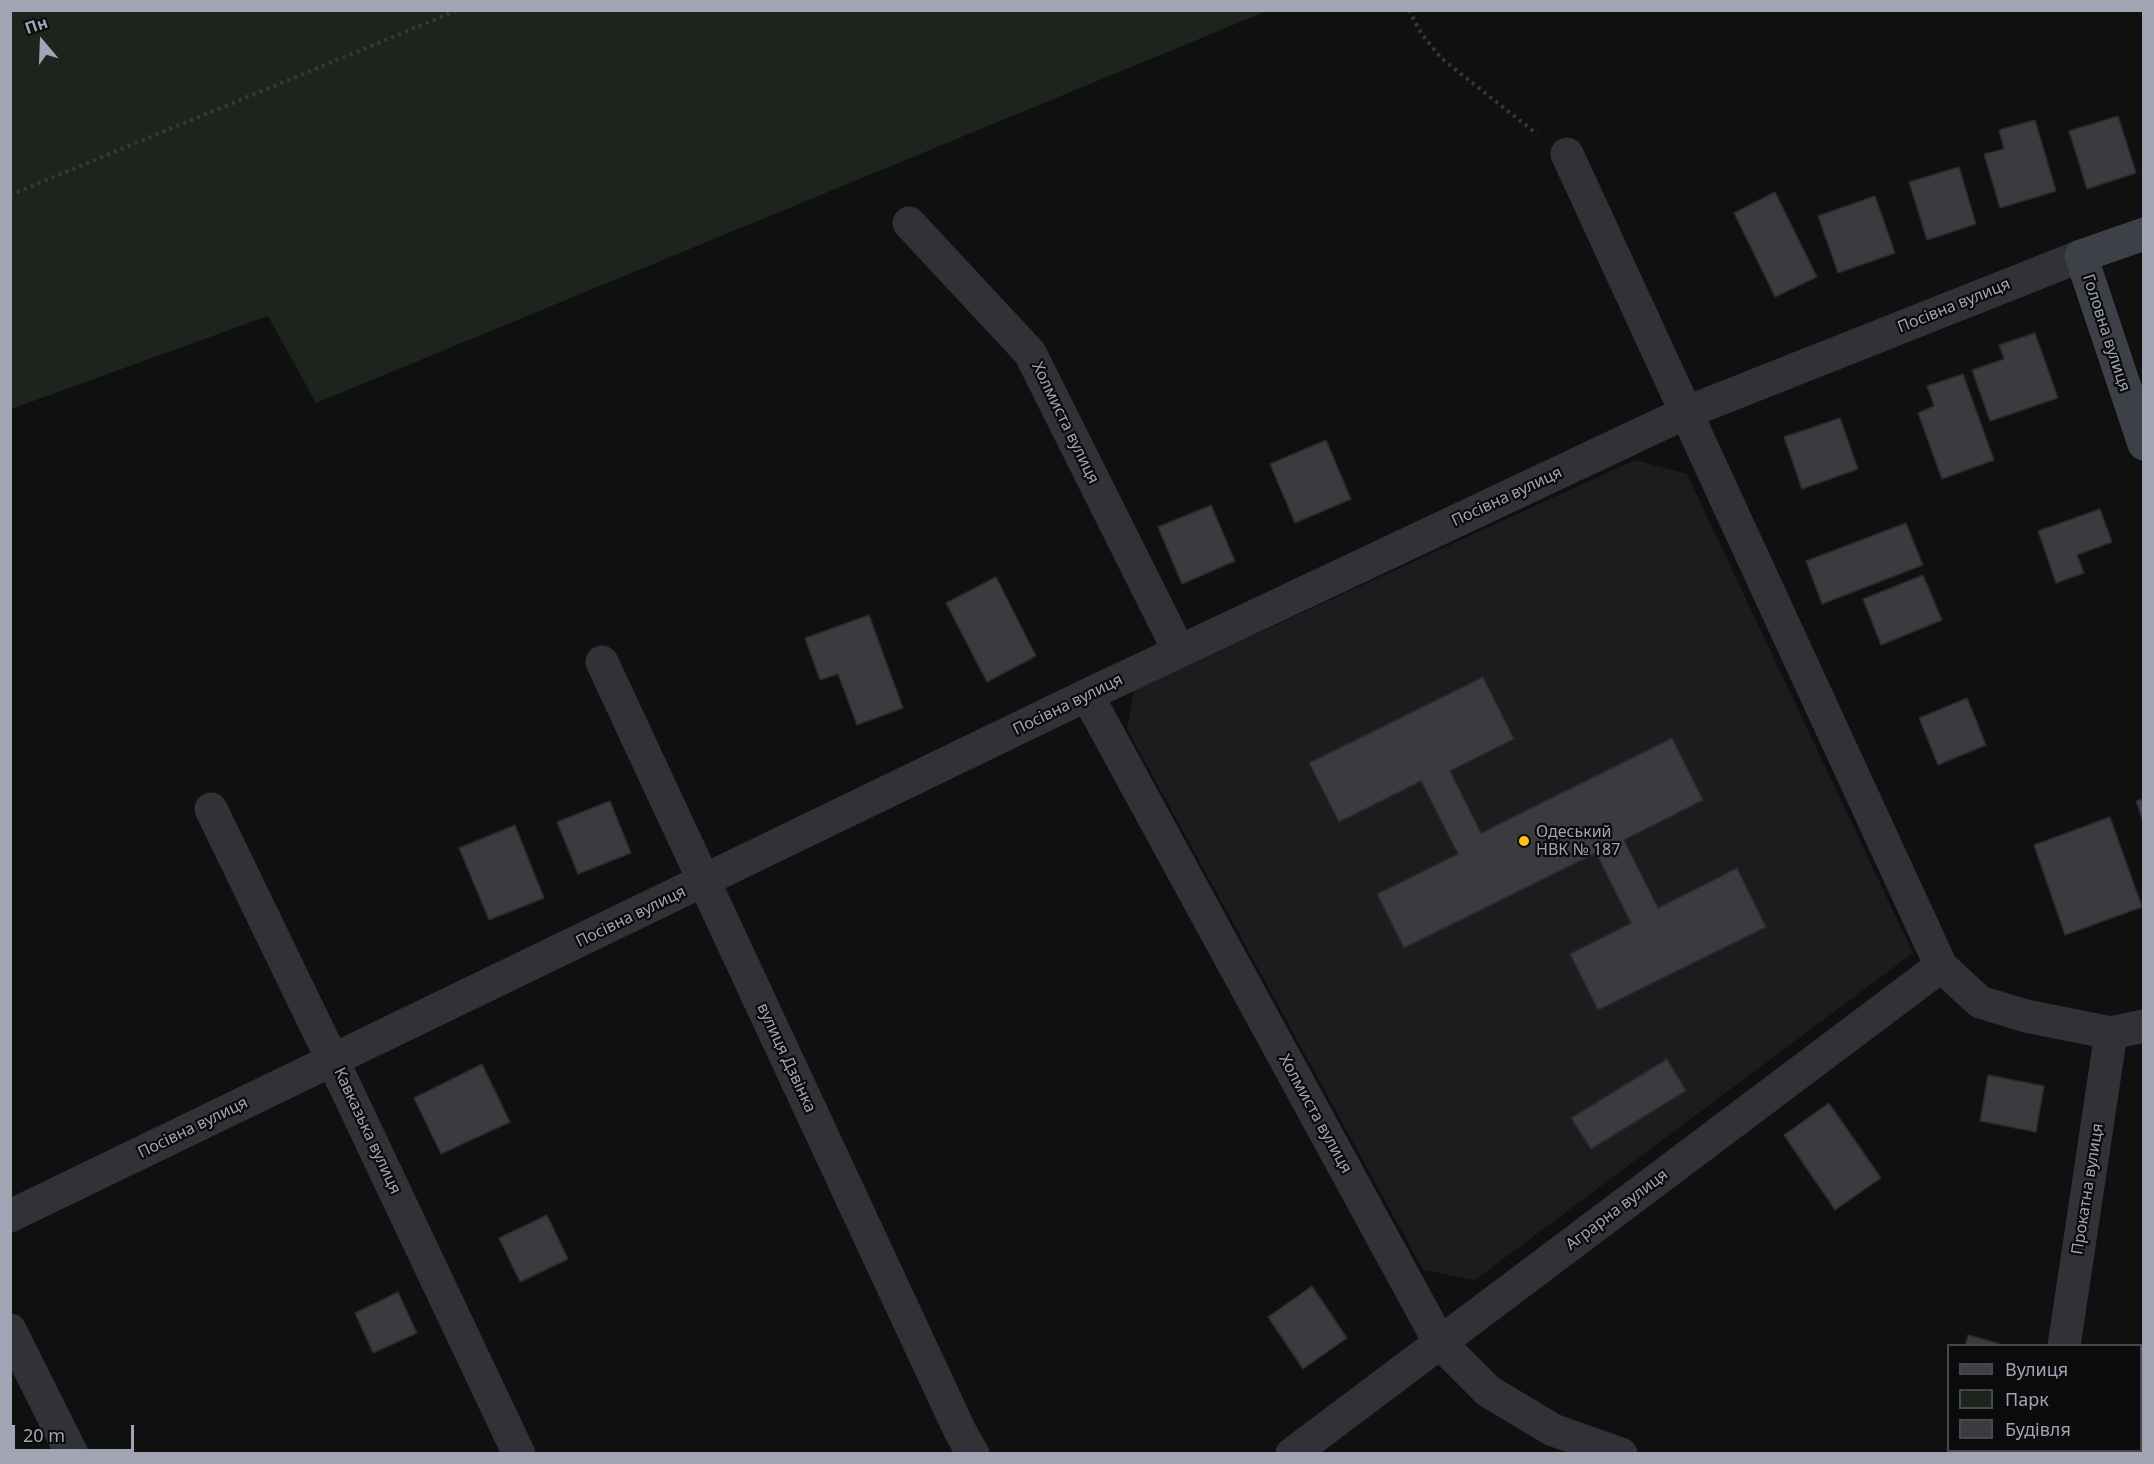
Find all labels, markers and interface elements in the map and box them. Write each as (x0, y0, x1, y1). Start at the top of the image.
text: Пн (22, 11, 50, 39)
north arrow (12, 12, 72, 72)
street label: Головна вулиця (2078, 272, 2134, 394)
street label: Посівна вулиця (1895, 275, 2013, 337)
street label: Холмиста вулиця (1027, 359, 1103, 487)
street label: Посівна вулиця (1449, 463, 1565, 531)
street label: Посівна вулиця (1010, 670, 1126, 740)
place label: Одеський НВК № 187 (1536, 822, 1620, 860)
marker: Одеський НВК № 187 (1517, 834, 1531, 848)
street label: Посівна вулиця (573, 882, 689, 952)
street label: вулиця Дзвінка (752, 1000, 820, 1116)
street label: Холмиста вулиця (1274, 1051, 1356, 1177)
street label: Кавказька вулиця (329, 1065, 405, 1197)
street label: Посівна вулиця (135, 1093, 251, 1163)
street label: Прокатна вулиця (2068, 1122, 2108, 1256)
street label: Аграрна вулиця (1562, 1165, 1672, 1255)
legend (1947, 1344, 2142, 1452)
text: Вулиця (2005, 1357, 2068, 1381)
text: Парк (2005, 1387, 2049, 1411)
scale bar (15, 1413, 136, 1451)
text: Будівля (2005, 1417, 2071, 1441)
text: 20 m (23, 1423, 65, 1447)

